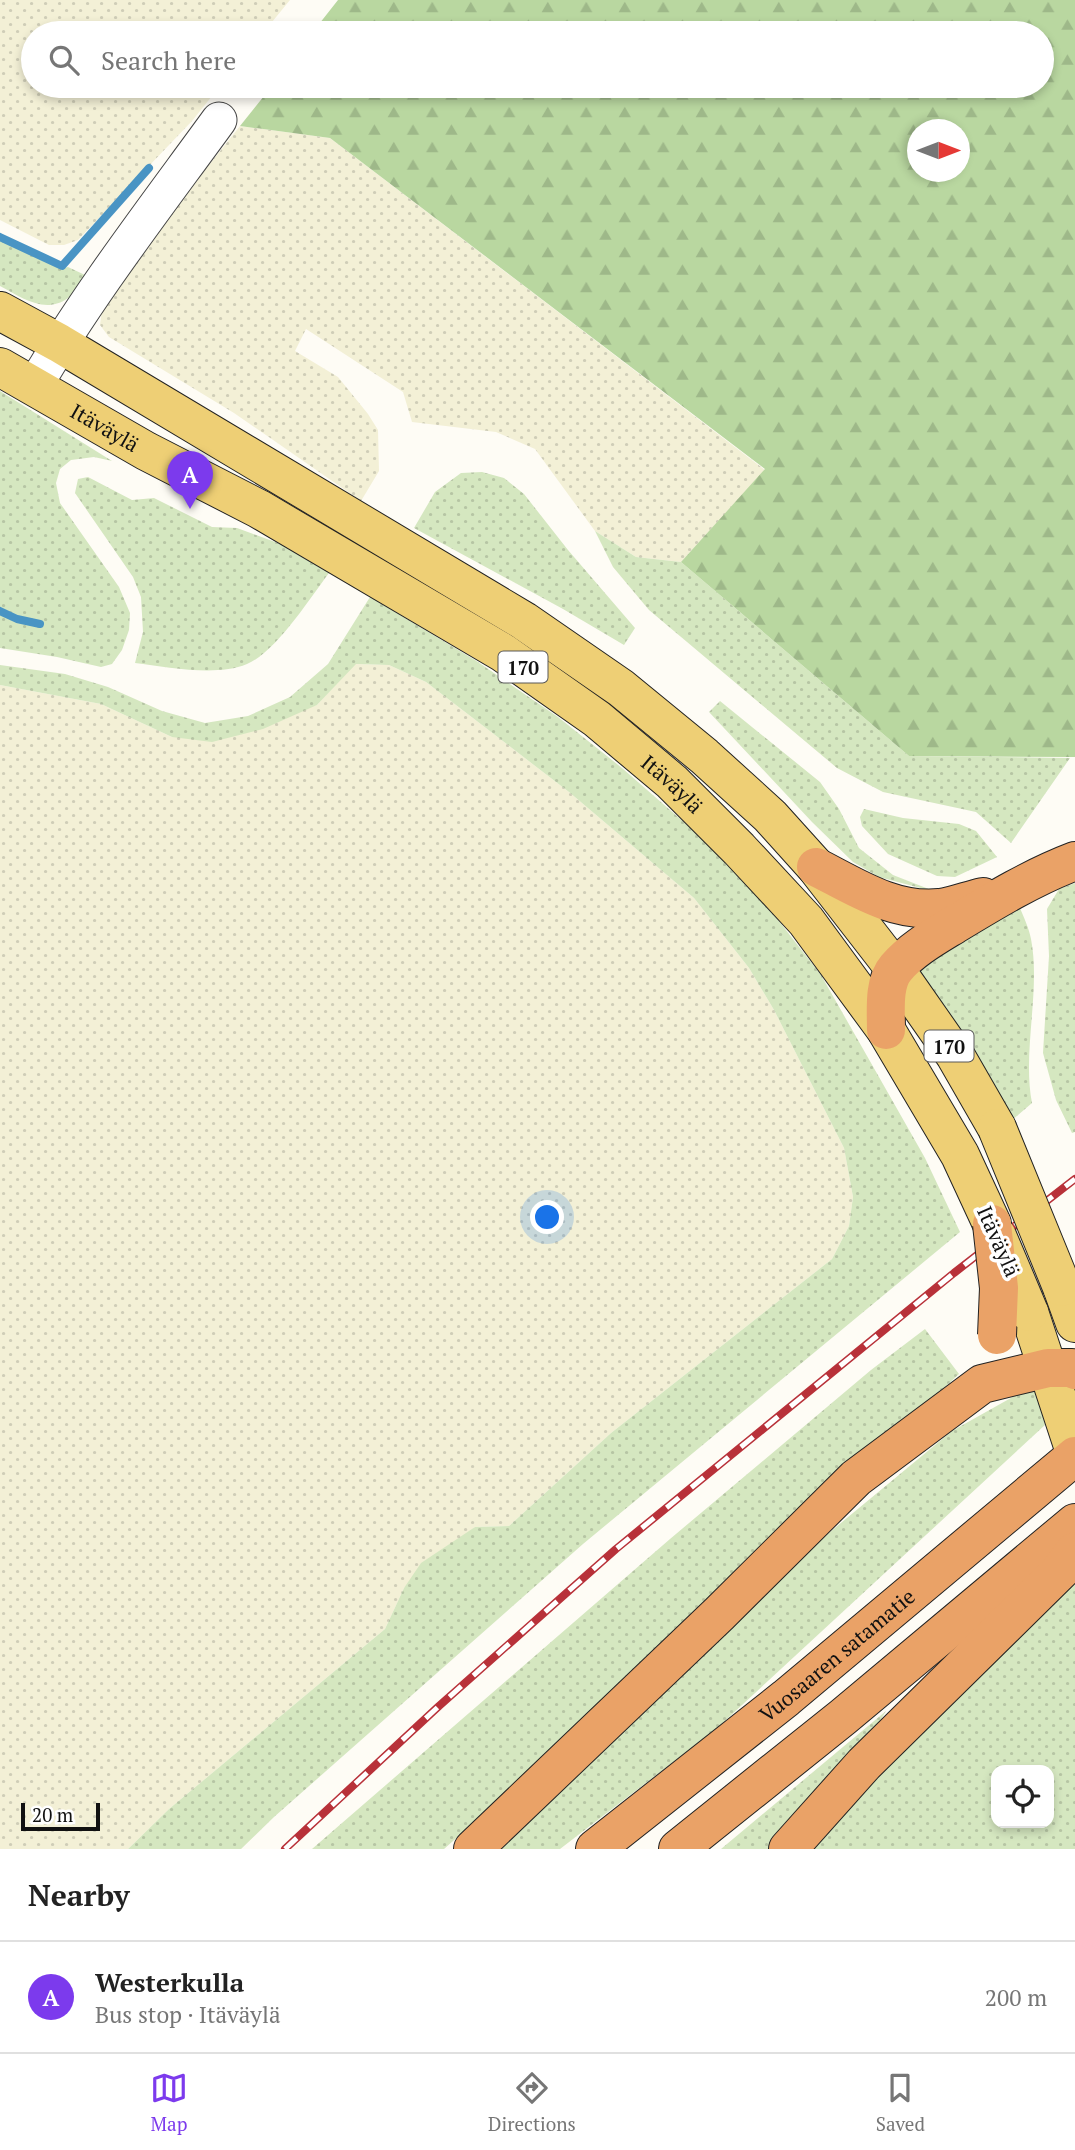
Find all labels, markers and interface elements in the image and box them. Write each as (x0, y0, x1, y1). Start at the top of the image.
search box (21, 21, 1054, 98)
icon: search (45, 41, 83, 79)
text: Search here (101, 43, 236, 77)
north arrow (907, 119, 970, 182)
street label: Itäväylä (66, 397, 145, 458)
pin: A (167, 451, 213, 509)
road number: 170 (498, 652, 548, 682)
street label: Itäväylä (635, 748, 710, 820)
road number: 170 (925, 1030, 974, 1062)
your location (530, 1200, 564, 1234)
street label: Itäväylä (971, 1201, 1027, 1281)
street label: Vuosaaren satamatie (753, 1582, 921, 1728)
map controls (991, 1765, 1054, 1828)
button: locate (991, 1765, 1054, 1828)
scale bar (21, 1800, 100, 1832)
text: 20 m (32, 1802, 73, 1827)
text: Nearby (28, 1875, 130, 1915)
text: Westerkulla (95, 1965, 244, 1999)
text: A (43, 1982, 59, 2013)
text: 200 m (985, 1982, 1047, 2013)
text: Bus stop · Itäväylä (95, 1999, 281, 2030)
tab: Map (150, 2069, 188, 2136)
tab: Directions (488, 2069, 576, 2136)
tab: Saved (876, 2069, 925, 2136)

